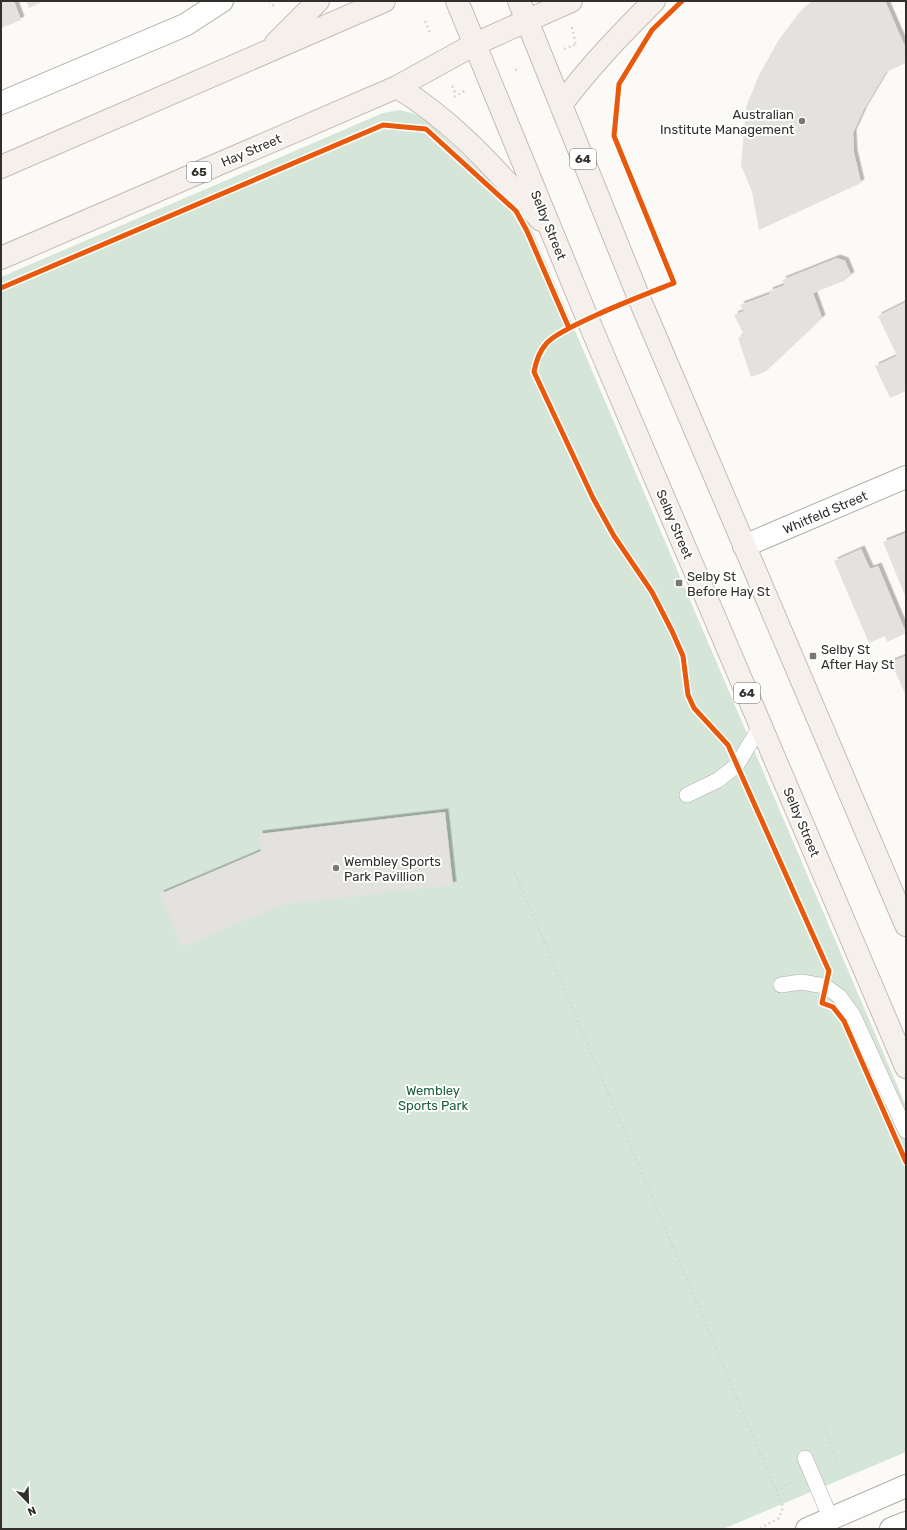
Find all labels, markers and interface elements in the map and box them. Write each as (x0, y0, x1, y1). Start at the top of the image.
place label: Australian Institute Management (660, 107, 794, 138)
marker: Australian Institute Management (797, 116, 807, 126)
street label: Hay Street (219, 131, 284, 170)
road number: 64 (570, 149, 596, 169)
road number: 65 (187, 162, 211, 182)
street label: Selby Street (528, 188, 569, 262)
street label: Selby Street (653, 487, 696, 561)
street label: Whitfeld Street (781, 488, 870, 537)
place label: Selby St Before Hay St (687, 569, 770, 599)
marker: Selby St Before Hay St (674, 578, 684, 588)
place label: Selby St After Hay St (821, 642, 894, 672)
marker: Selby St After Hay St (808, 651, 818, 661)
road number: 64 (734, 683, 760, 703)
street label: Selby Street (780, 785, 823, 859)
place label: Wembley Sports Park Pavillion (344, 854, 441, 884)
marker: Wembley Sports Park Pavillion (331, 863, 341, 873)
park label: Wembley Sports Park (398, 1083, 468, 1113)
north arrow (8, 1482, 48, 1522)
text: N (25, 1503, 38, 1518)

